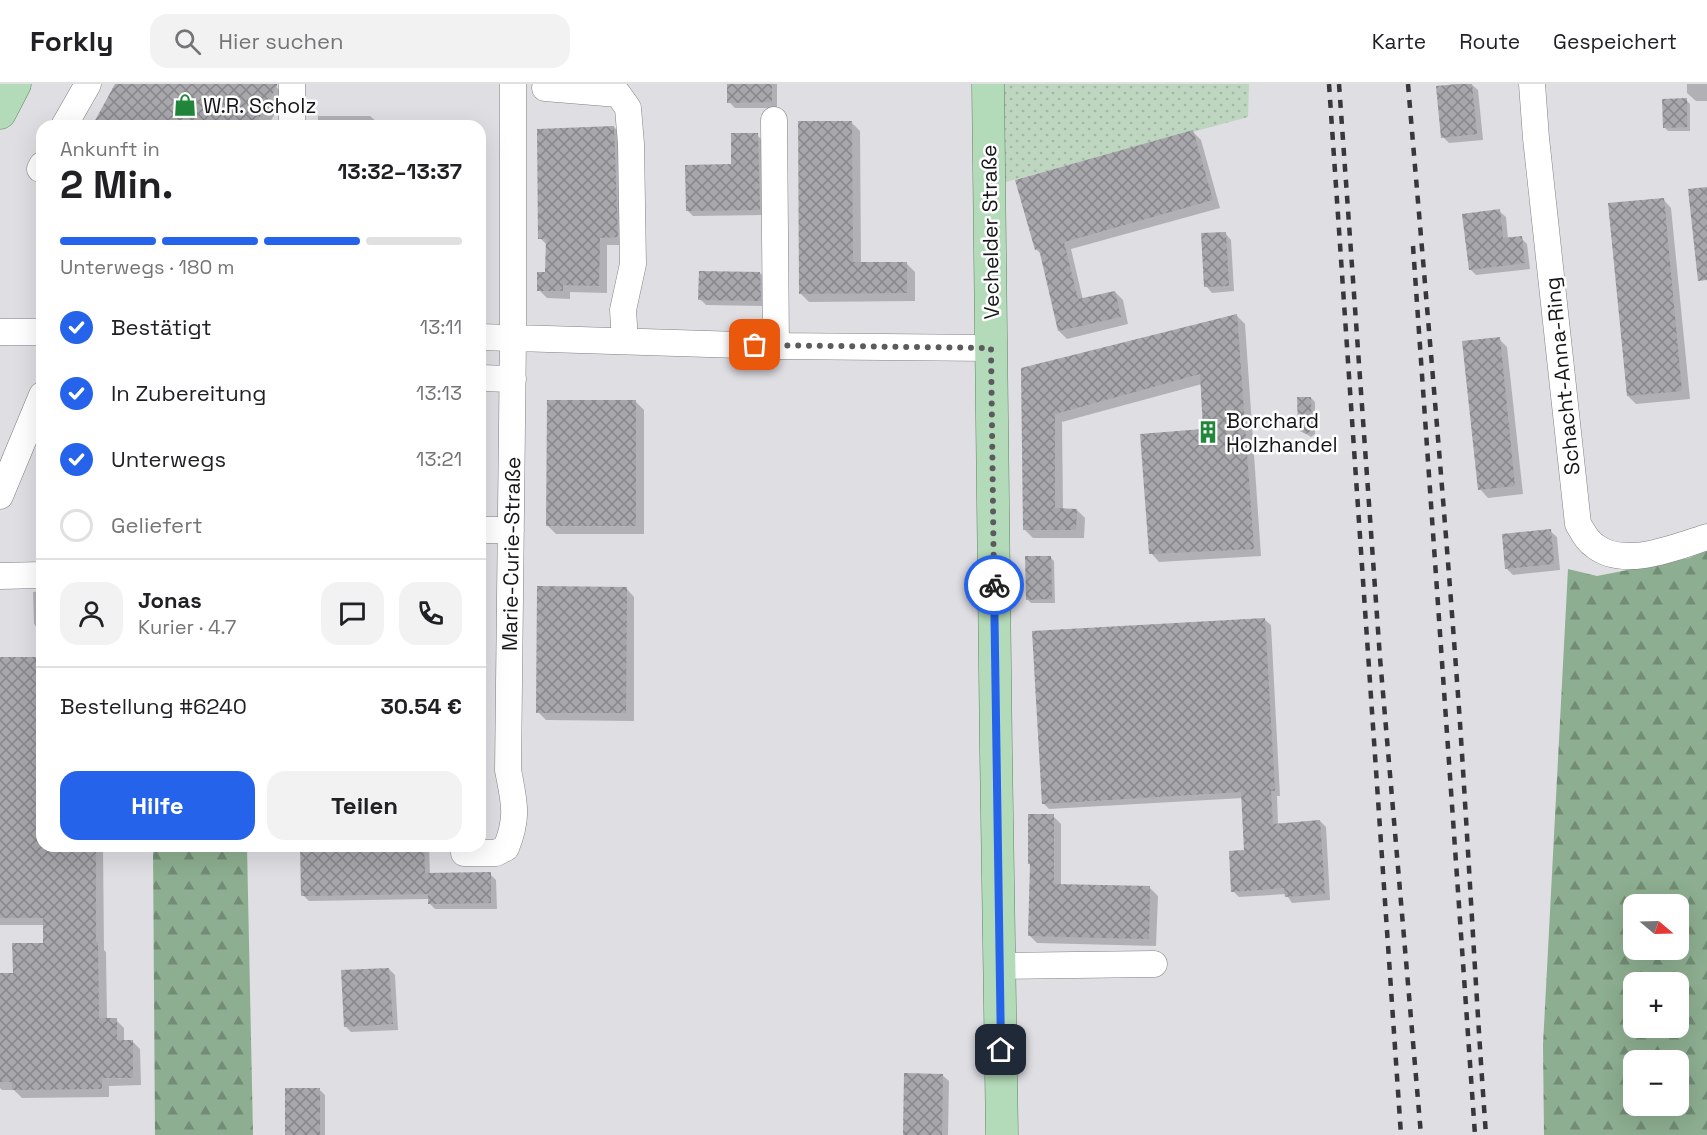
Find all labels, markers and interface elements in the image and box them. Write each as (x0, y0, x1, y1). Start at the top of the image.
search box (150, 14, 570, 68)
text: Forkly (30, 23, 114, 59)
icon: search (171, 25, 204, 58)
text: Hier suchen (219, 27, 344, 55)
text: Karte (1372, 28, 1426, 55)
text: Route (1459, 28, 1520, 55)
text: Gespeichert (1553, 28, 1677, 55)
shop icon: W.R. Scholz (172, 92, 198, 118)
place label: W.R. Scholz (203, 92, 316, 119)
text: Ankunft in (60, 136, 160, 162)
street label: Vechelder Straße (975, 144, 1005, 320)
text: 13:32–13:37 (337, 157, 462, 185)
text: 2 Min. (60, 160, 174, 209)
text: Unterwegs · 180 m (60, 254, 235, 280)
street label: Schacht-Anna-Ring (1538, 276, 1586, 476)
icon: check (60, 311, 93, 344)
text: Bestätigt (111, 313, 212, 341)
text: 13:11 (420, 314, 462, 340)
pin (729, 319, 780, 370)
icon: bag (738, 328, 771, 361)
icon: check (60, 377, 93, 410)
text: In Zubereitung (111, 379, 266, 407)
text: 13:13 (416, 380, 462, 406)
place label: Borchard Holzhandel (1226, 407, 1338, 458)
building icon: Borchard Holzhandel (1195, 419, 1221, 445)
icon: check (60, 443, 93, 476)
text: Unterwegs (111, 445, 226, 473)
text: 13:21 (416, 446, 462, 472)
street label: Marie-Curie-Straße (496, 457, 526, 651)
text: Geliefert (111, 511, 203, 539)
courier (964, 555, 1024, 615)
icon: bike (978, 569, 1011, 602)
button: person (60, 582, 123, 645)
button: chat (321, 582, 384, 645)
button: phone (399, 582, 462, 645)
text: Jonas (138, 586, 202, 614)
text: Kurier · 4.7 (138, 614, 236, 640)
text: Bestellung #6240 (60, 692, 247, 720)
text: 30.54 € (380, 692, 462, 720)
button: Hilfe (60, 771, 255, 840)
button: Teilen (267, 771, 462, 840)
north arrow (1623, 894, 1689, 960)
map controls (1623, 894, 1689, 1116)
button: + (1623, 972, 1689, 1038)
pin (975, 1024, 1026, 1075)
icon: home (984, 1033, 1017, 1066)
button: − (1623, 1050, 1689, 1116)

